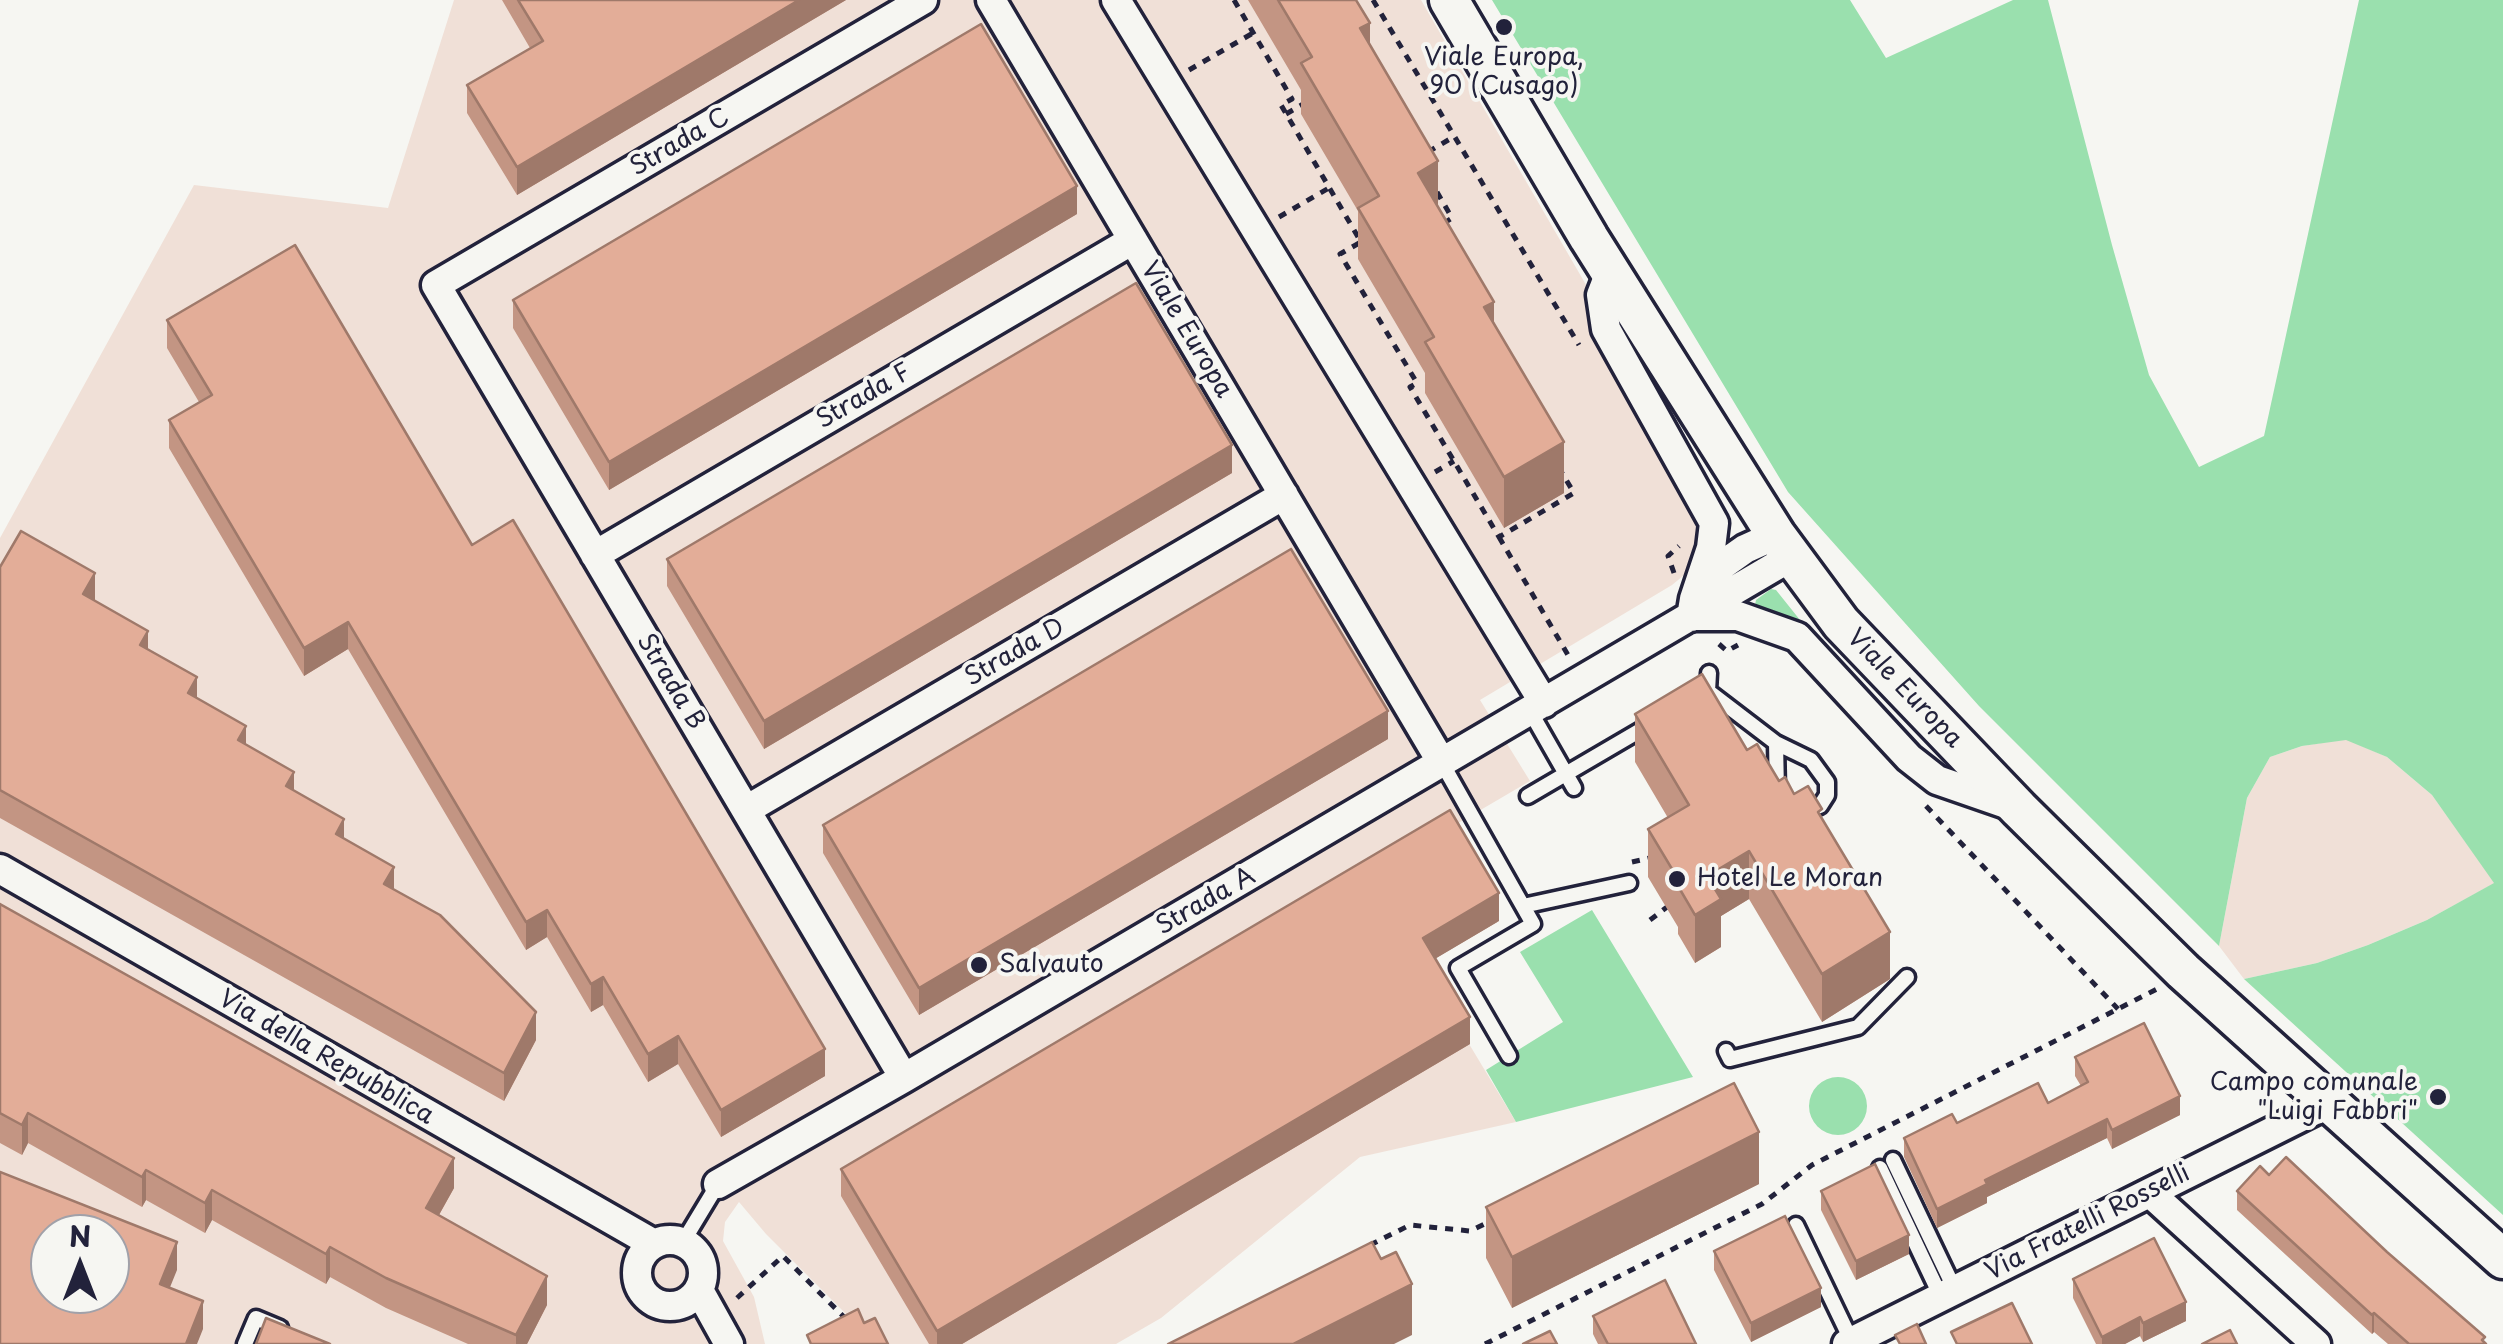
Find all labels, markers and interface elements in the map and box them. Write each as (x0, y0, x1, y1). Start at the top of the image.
marker: Viale Europa, 90 (Cusago) (1493, 16, 1515, 38)
place label: Viale Europa, 90 (Cusago) (1424, 43, 1584, 102)
street label: Strada C (625, 103, 735, 183)
street label: Viale Europa (1134, 257, 1238, 403)
street label: Strada F (811, 358, 917, 436)
street label: Strada D (960, 613, 1070, 693)
street label: Viale Europa (1840, 623, 1968, 755)
street label: Strada B (630, 629, 710, 735)
street label: Strada A (1151, 862, 1261, 942)
place label: Hotel Le Moran (1697, 864, 1883, 894)
marker: Hotel Le Moran (1666, 868, 1688, 890)
place label: Salvauto (999, 950, 1104, 980)
marker: Salvauto (968, 954, 990, 976)
street label: Via della Repubblica (213, 984, 439, 1132)
place label: Campo comunale "Luigi Fabbri" (2210, 1068, 2418, 1127)
marker: Campo comunale "Luigi Fabbri" (2427, 1086, 2449, 1108)
street label: Via Fratelli Rosselli (1981, 1158, 2195, 1288)
north arrow (30, 1214, 130, 1314)
text: N (69, 1214, 91, 1257)

